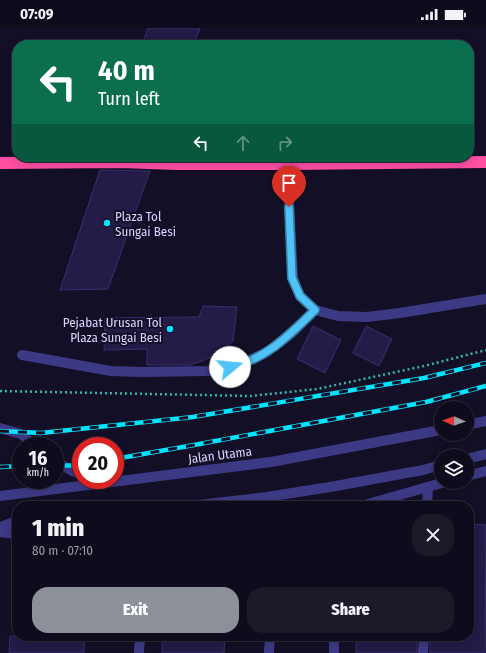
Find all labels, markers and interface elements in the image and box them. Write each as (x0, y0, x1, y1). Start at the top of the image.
text: 07:09 (20, 5, 54, 23)
text: 40 m (98, 54, 155, 87)
icon: left (32, 56, 84, 108)
text: Turn left (98, 88, 160, 110)
icon: left (190, 132, 212, 154)
icon: ahead (232, 132, 254, 154)
icon: right (274, 132, 296, 154)
pin (272, 166, 306, 207)
icon: arrive (278, 172, 300, 194)
place label: Plaza Tol Sungai Besi (115, 209, 176, 239)
marker: Plaza Tol Sungai Besi (102, 218, 112, 228)
place label: Pejabat Urusan Tol Plaza Sungai Besi (63, 315, 163, 345)
marker: Pejabat Urusan Tol Plaza Sungai Besi (165, 324, 175, 334)
position arrow (209, 346, 251, 388)
north arrow (434, 401, 474, 441)
map controls (434, 401, 474, 489)
speed limit sign: 20 (72, 437, 124, 489)
street label: Jalan Utama (187, 444, 253, 466)
text: 16 (29, 446, 47, 470)
button: layers (434, 449, 474, 489)
text: km/h (27, 467, 49, 479)
text: 1 min (32, 514, 84, 542)
button: close (412, 514, 454, 556)
text: 80 m · 07:10 (32, 543, 93, 558)
button: Exit (32, 587, 239, 633)
button: Share (247, 587, 454, 633)

